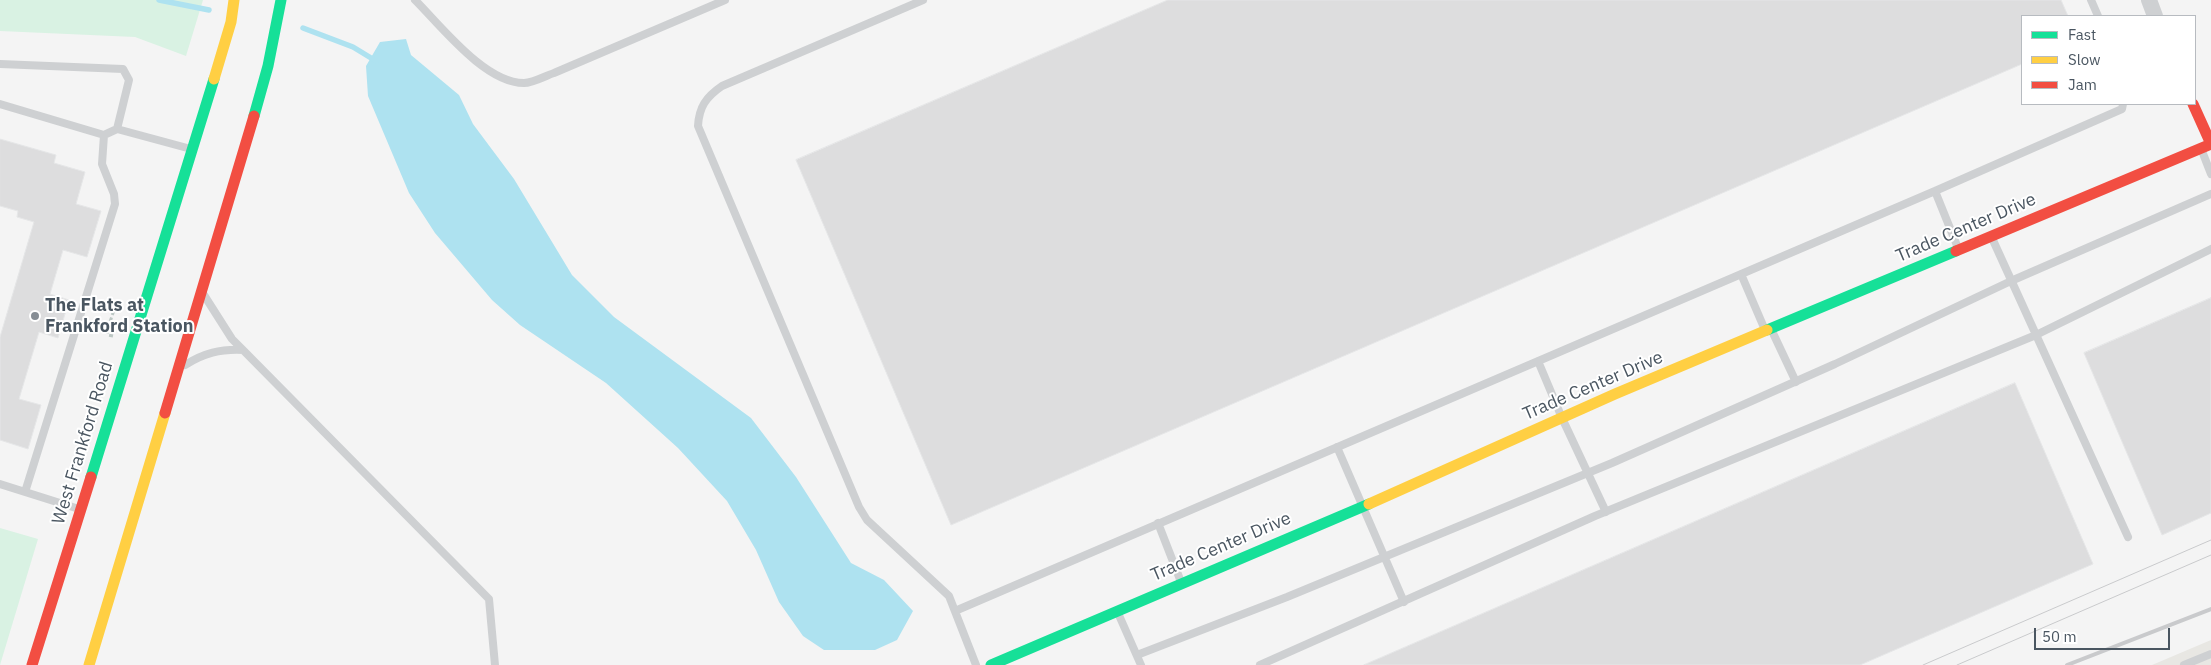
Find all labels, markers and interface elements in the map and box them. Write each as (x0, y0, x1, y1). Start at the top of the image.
legend (2021, 15, 2196, 105)
text: Fast (2068, 25, 2096, 44)
text: Slow (2068, 50, 2101, 69)
text: Jam (2068, 75, 2097, 94)
street label: Trade Center Drive (1893, 189, 2039, 267)
place label: The Flats at Frankford Station (45, 295, 193, 338)
marker: The Flats at Frankford Station (29, 310, 41, 322)
street label: Trade Center Drive (1520, 347, 1666, 425)
street label: West Frankford Road (48, 359, 118, 527)
street label: Trade Center Drive (1148, 508, 1294, 586)
scale bar (2036, 618, 2172, 650)
text: 50 m (2042, 627, 2077, 646)

